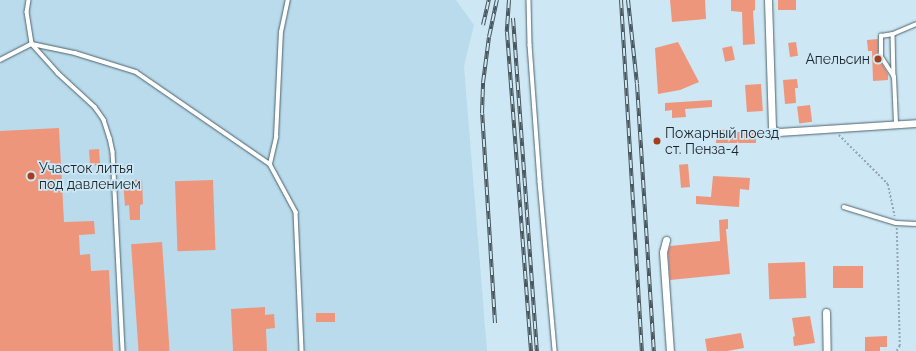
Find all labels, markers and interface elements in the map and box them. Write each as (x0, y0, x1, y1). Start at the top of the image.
place label: Апельсин (805, 51, 870, 67)
marker: Апельсин (873, 54, 883, 64)
place label: Пожарный поезд ст. Пенза-4 (665, 125, 779, 158)
marker: Пожарный поезд ст. Пенза-4 (652, 136, 662, 146)
place label: Участок литья под давлением (39, 160, 141, 192)
marker: Участок литья под давлением (26, 171, 36, 181)

